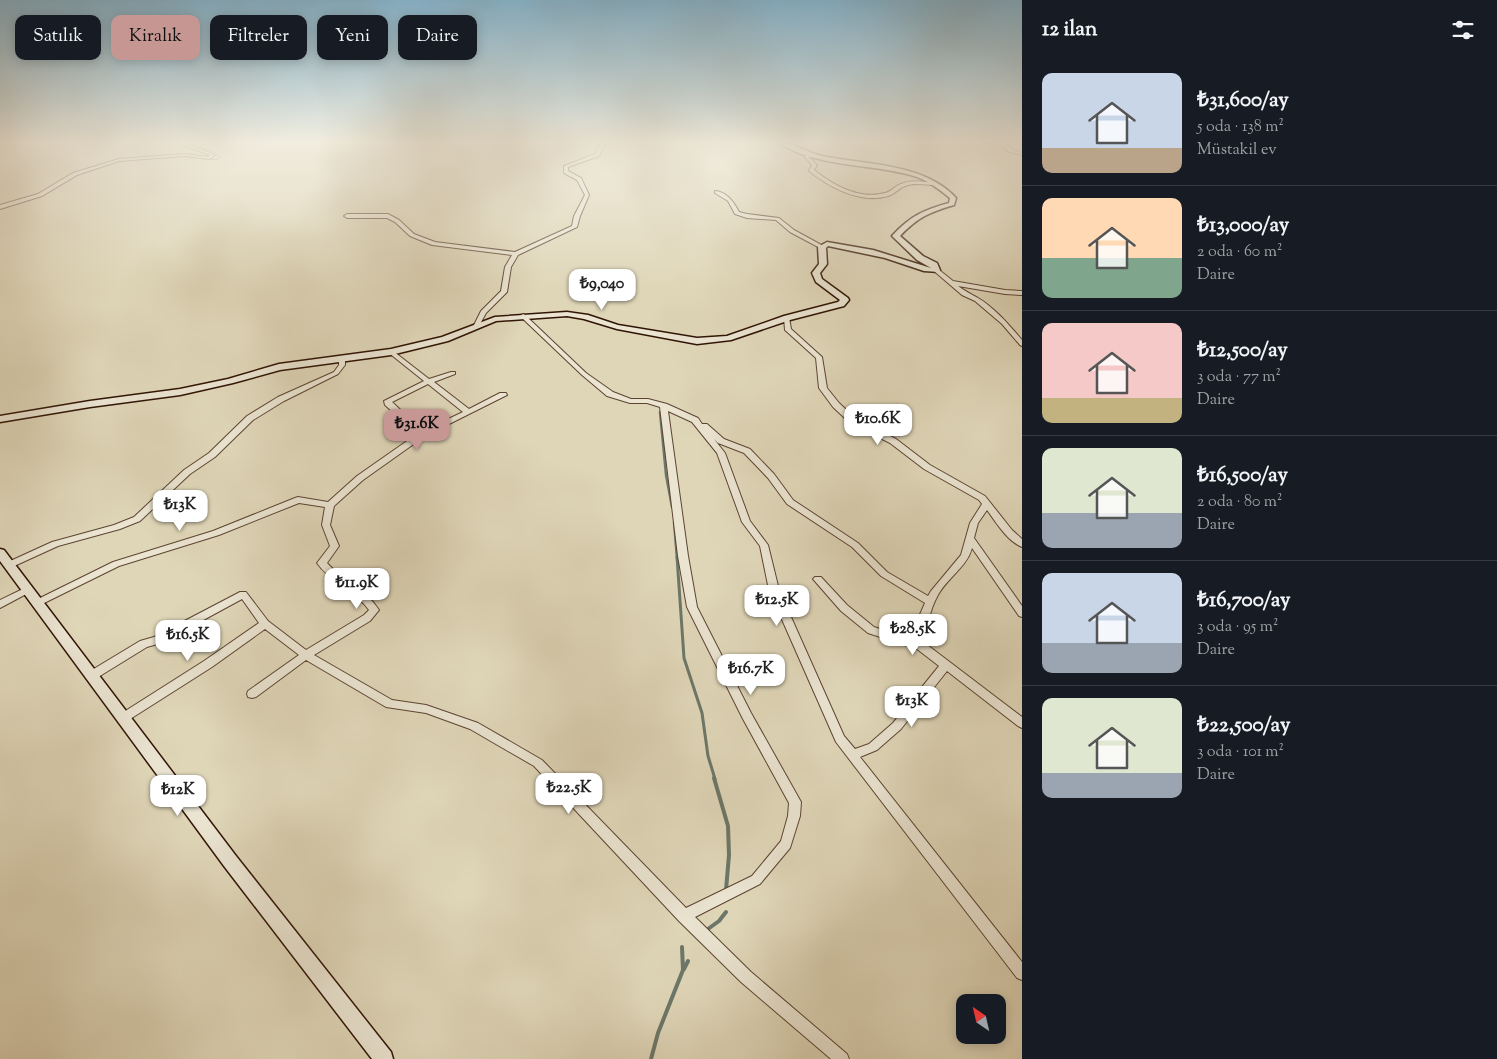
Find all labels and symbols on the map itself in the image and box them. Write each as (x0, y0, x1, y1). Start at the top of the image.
pin: ₺9,040 (561, 268, 643, 311)
pin: ₺10.6K (837, 404, 919, 446)
pin: ₺31.6K (376, 408, 458, 451)
pin: ₺13K (150, 490, 210, 532)
pin: ₺11.9K (316, 568, 398, 610)
pin: ₺12.5K (736, 584, 818, 627)
pin: ₺28.5K (872, 614, 954, 656)
pin: ₺16.5K (147, 620, 229, 662)
pin: ₺16.7K (710, 654, 792, 696)
pin: ₺13K (882, 686, 942, 728)
pin: ₺22.5K (528, 772, 610, 815)
pin: ₺12K (148, 774, 208, 817)
north arrow (956, 994, 1006, 1044)

